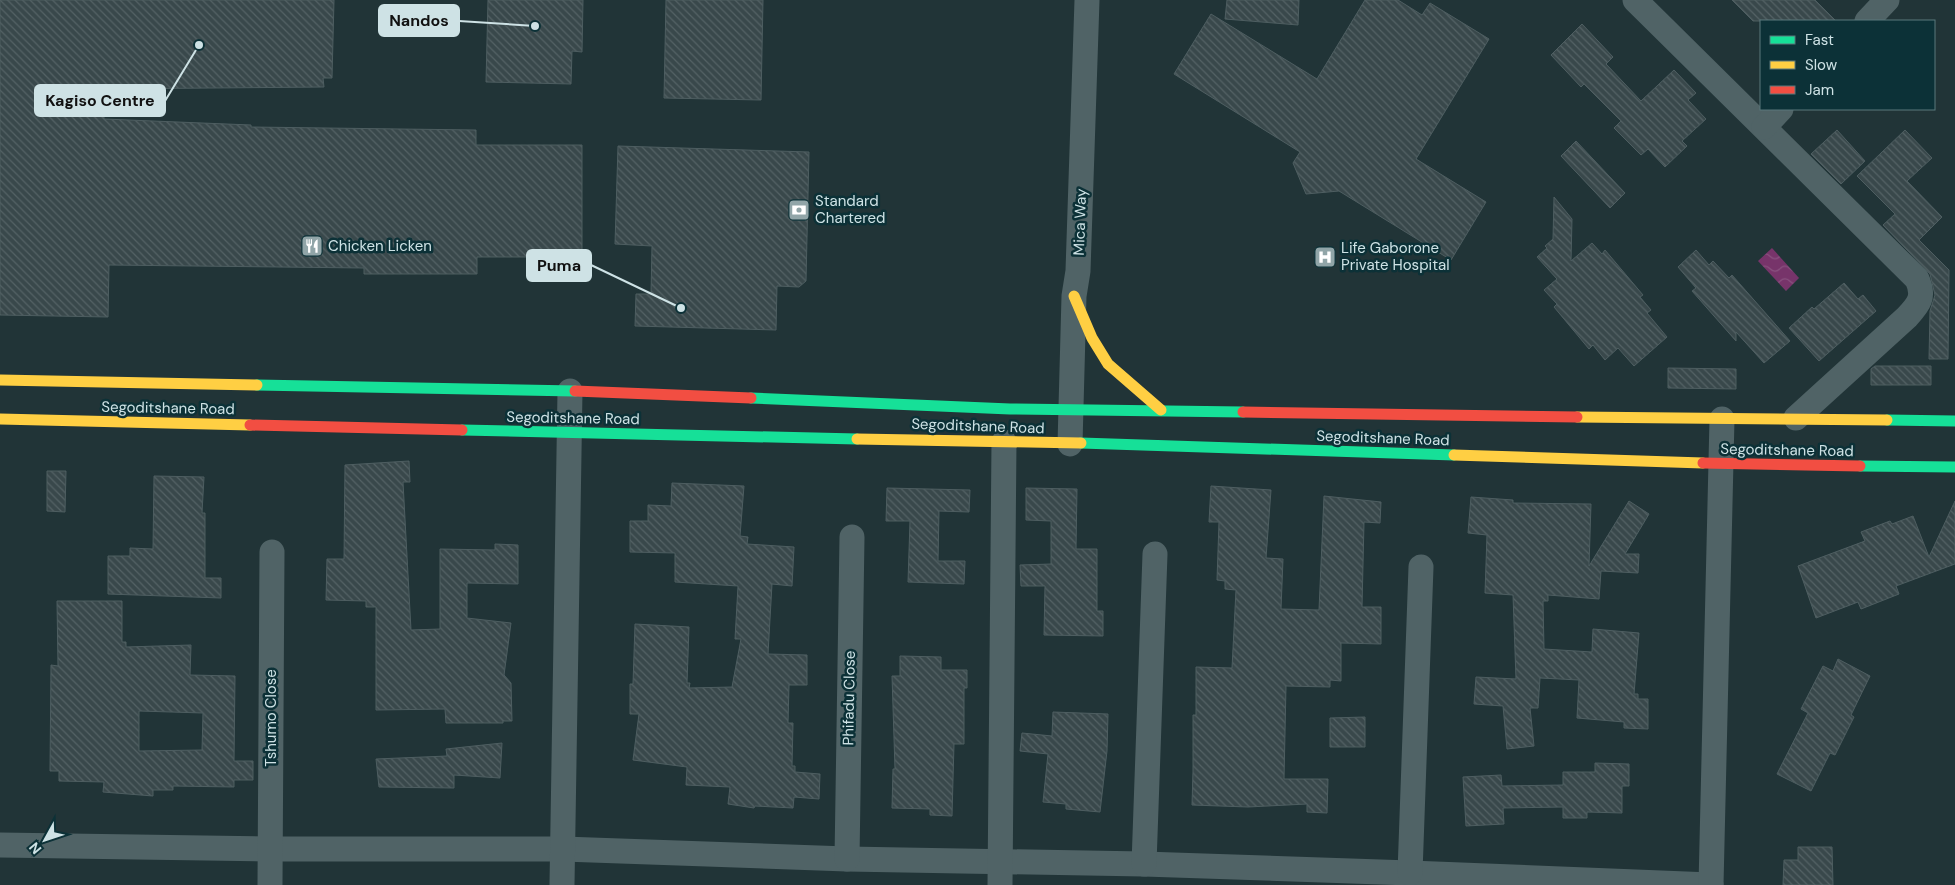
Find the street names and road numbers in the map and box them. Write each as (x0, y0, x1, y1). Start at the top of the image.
street label: Mica Way (1069, 188, 1091, 256)
street label: Segoditshane Road (101, 397, 235, 419)
street label: Segoditshane Road (506, 407, 640, 429)
street label: Segoditshane Road (911, 414, 1045, 438)
street label: Segoditshane Road (1316, 426, 1450, 450)
street label: Segoditshane Road (1720, 439, 1854, 461)
street label: Phifadu Close (838, 650, 860, 746)
street label: Tshumo Close (261, 669, 281, 767)

